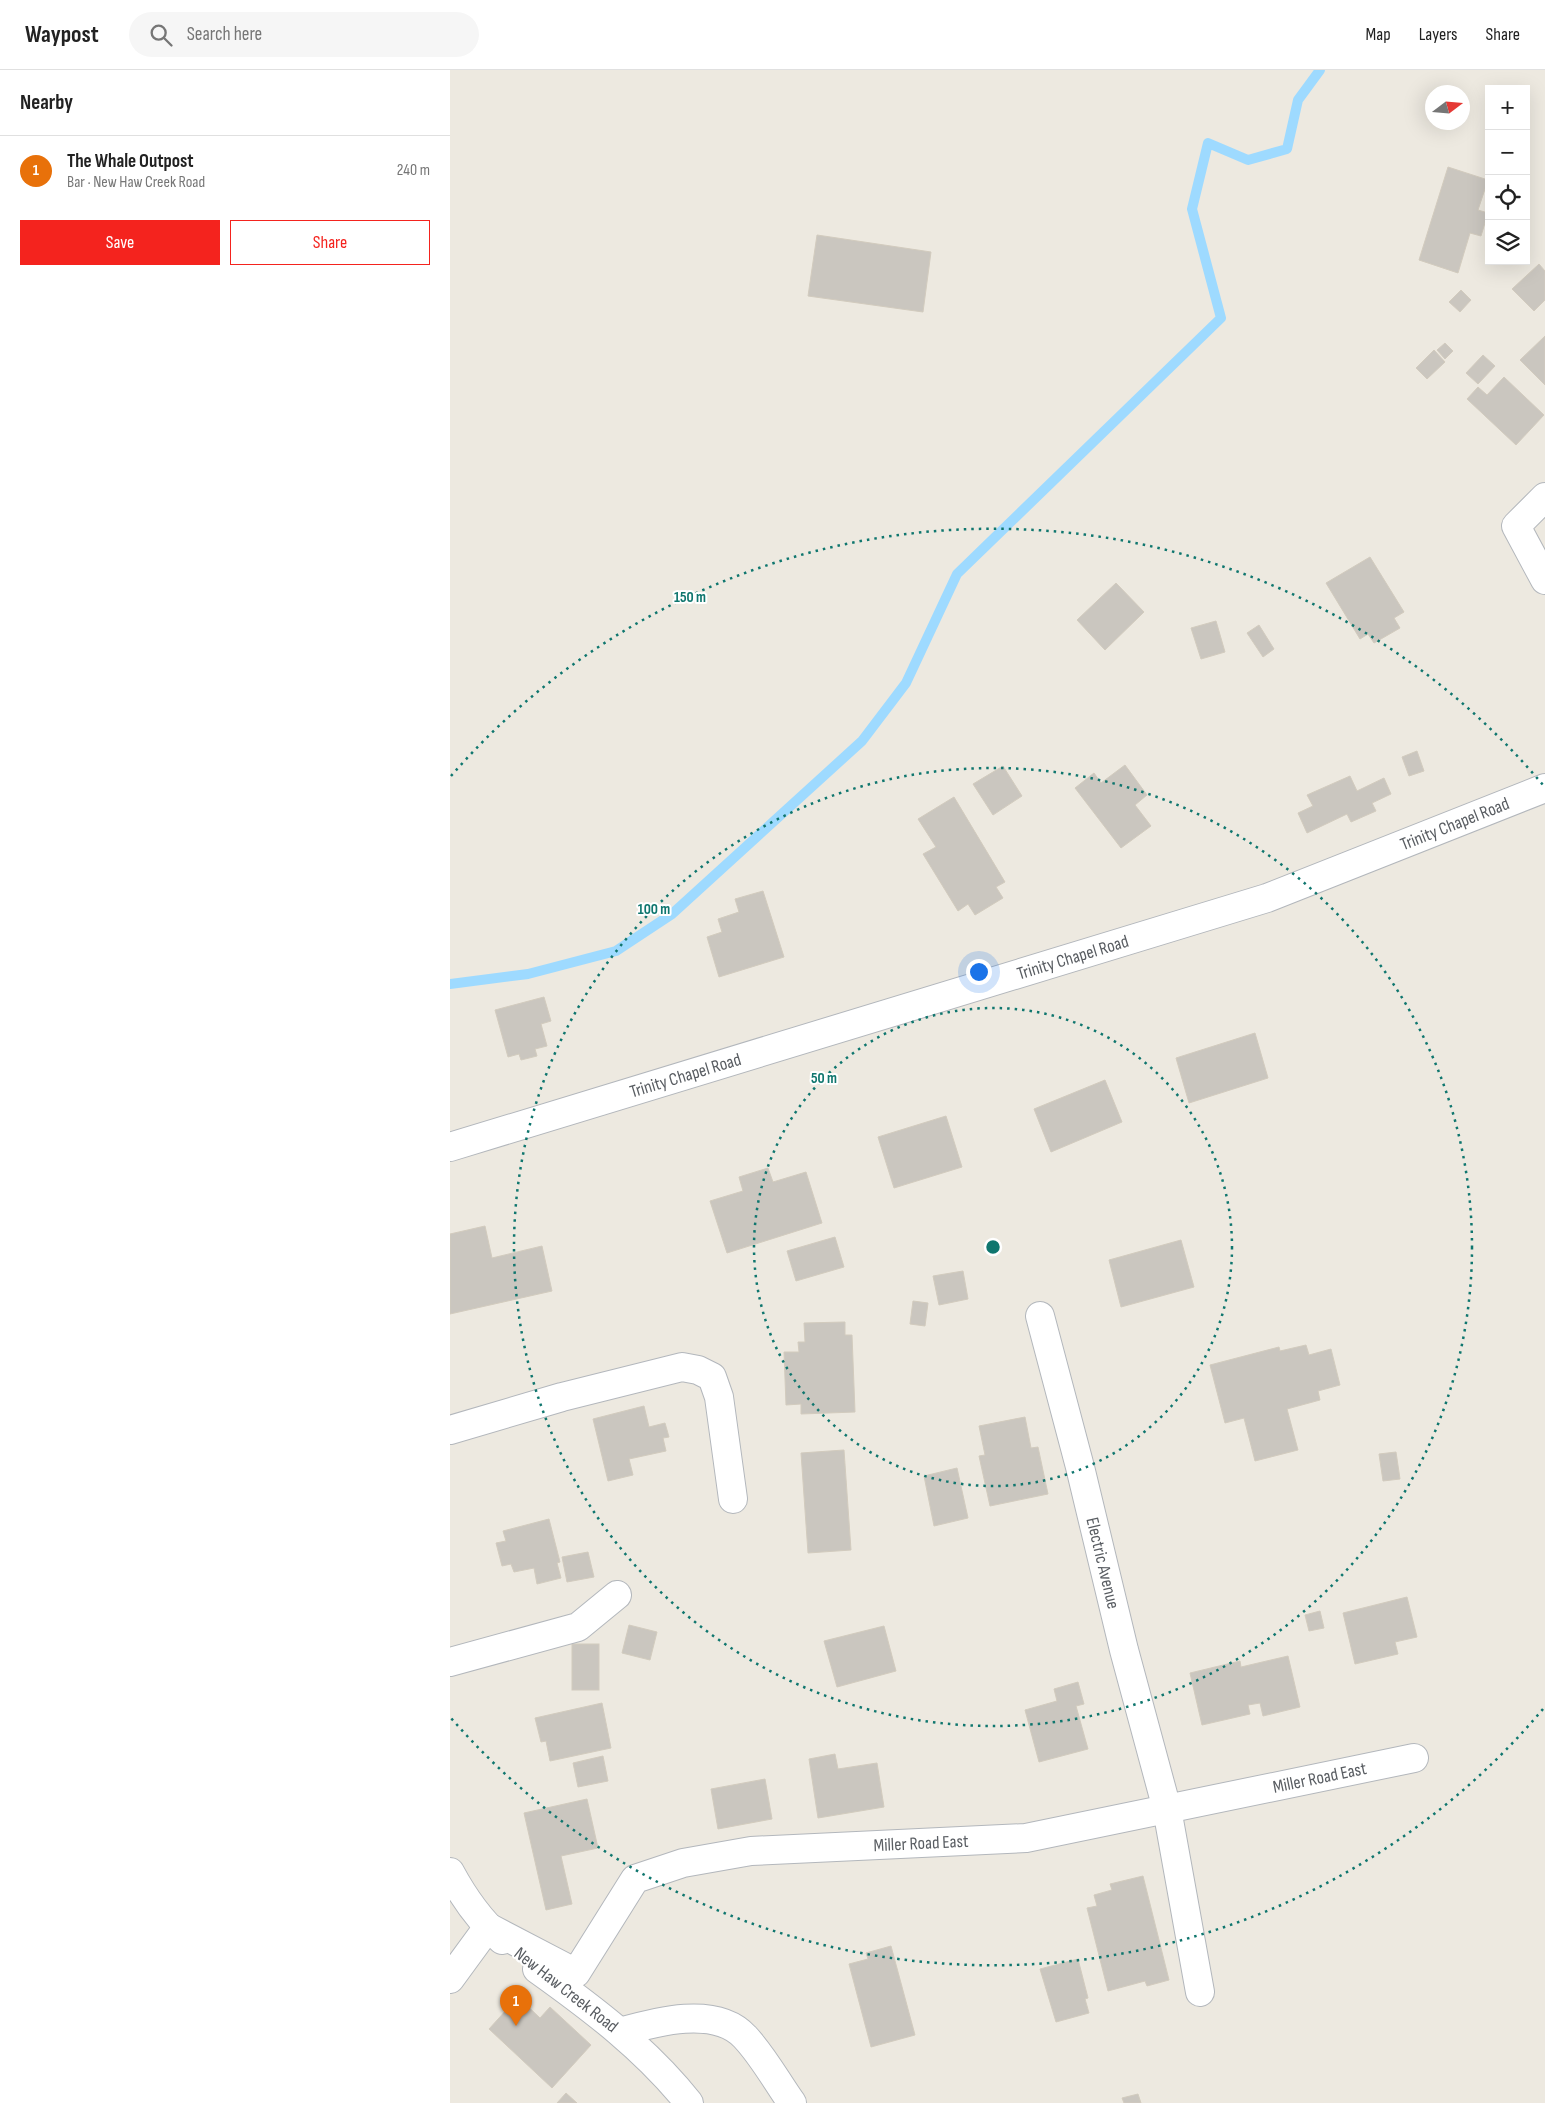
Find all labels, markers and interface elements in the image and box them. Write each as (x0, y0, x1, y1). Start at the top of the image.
search box (129, 12, 479, 57)
text: Waypost (25, 20, 99, 49)
icon: search (147, 21, 175, 49)
text: Search here (187, 23, 262, 46)
text: Map (1366, 24, 1391, 45)
text: Layers (1419, 24, 1458, 45)
text: Share (1486, 24, 1520, 45)
north arrow (1425, 85, 1470, 130)
map controls (1485, 85, 1530, 265)
button: + (1485, 85, 1530, 130)
text: Nearby (20, 90, 73, 115)
button: − (1485, 130, 1530, 175)
text: The Whale Outpost (67, 150, 194, 173)
text: 1 (33, 161, 39, 180)
text: 240 m (397, 161, 430, 180)
text: Bar · New Haw Creek Road (67, 173, 205, 192)
button: locate (1485, 175, 1530, 220)
button: Save (20, 220, 220, 265)
button: Share (230, 220, 430, 265)
button: layers (1485, 220, 1530, 265)
text: 150 m (674, 588, 706, 607)
street label: Trinity Chapel Road (1397, 793, 1512, 855)
text: 100 m (638, 900, 670, 919)
street label: Trinity Chapel Road (1015, 930, 1131, 984)
your location (966, 959, 992, 985)
street label: Trinity Chapel Road (627, 1048, 744, 1102)
text: 50 m (811, 1069, 837, 1088)
centre of rings (984, 1238, 1002, 1256)
street label: Electric Avenue (1082, 1515, 1124, 1611)
street label: Miller Road East (1271, 1757, 1369, 1797)
street label: Miller Road East (873, 1830, 969, 1856)
street label: New Haw Creek Road (510, 1943, 622, 2037)
pin: 1 (500, 1985, 532, 2026)

